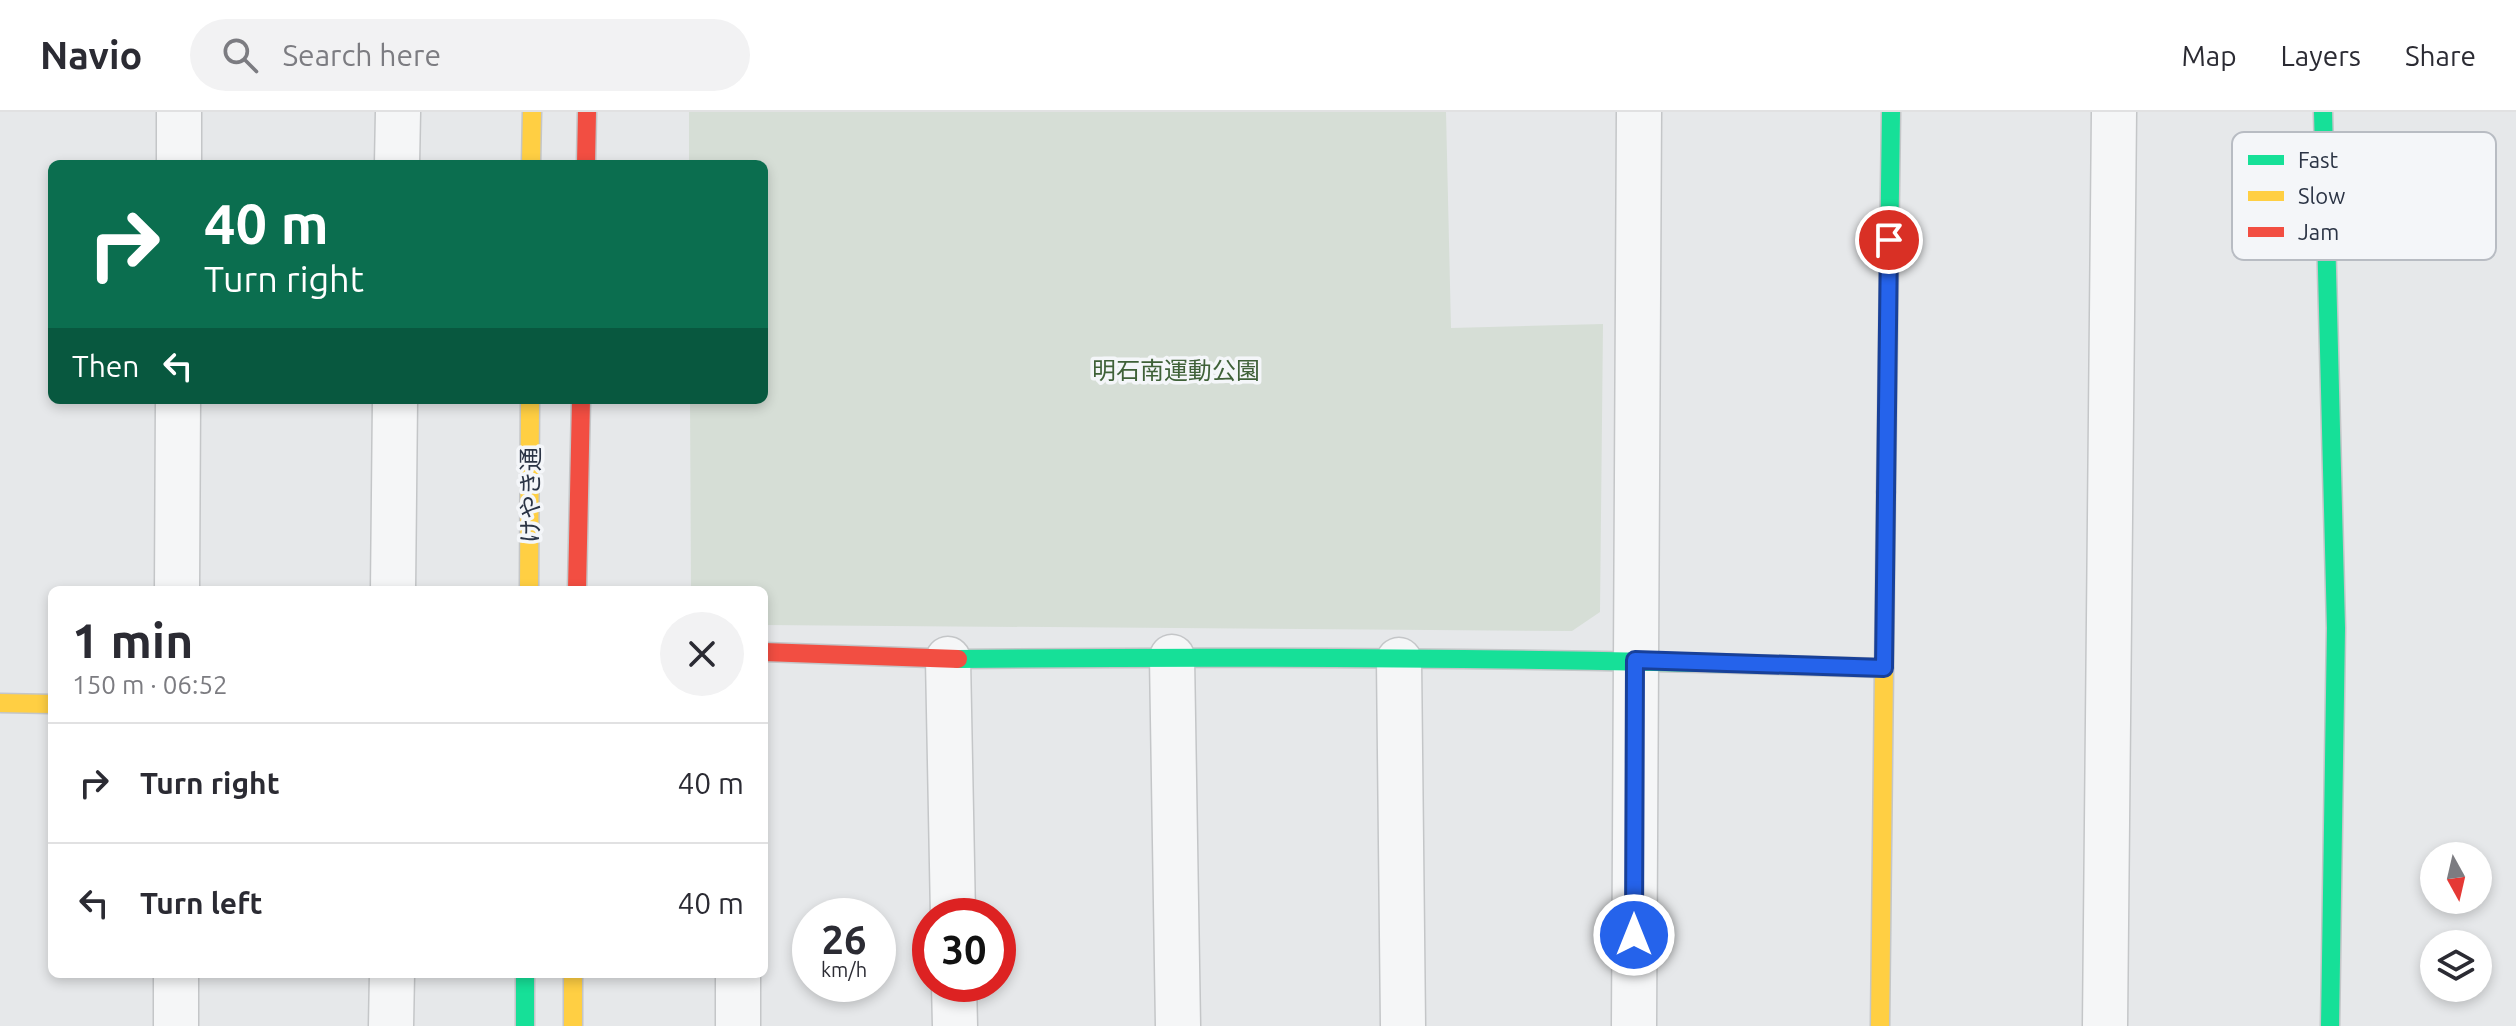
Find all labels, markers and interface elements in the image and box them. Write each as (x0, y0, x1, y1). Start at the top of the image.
search box (190, 19, 750, 91)
icon: search (218, 33, 262, 77)
text: Navio (40, 34, 142, 76)
text: Search here (282, 38, 441, 72)
text: Map (2181, 40, 2237, 71)
text: Layers (2281, 40, 2361, 71)
text: Share (2405, 40, 2476, 71)
legend (2232, 132, 2496, 260)
text: Fast (2298, 147, 2339, 172)
text: Slow (2298, 183, 2345, 208)
icon: right (72, 192, 176, 296)
text: 40 m (204, 192, 329, 255)
pin (1855, 206, 1923, 274)
icon: arrive (1867, 218, 1911, 262)
text: Jam (2298, 219, 2339, 244)
text: Turn right (204, 258, 364, 299)
icon: left (156, 344, 200, 388)
text: Then (72, 349, 140, 383)
park label: 明石南運動公園 (1092, 357, 1260, 384)
street label: けやき通 (517, 447, 544, 543)
button: close (660, 612, 744, 696)
text: 1 min (72, 613, 193, 667)
text: 150 m · 06:52 (72, 670, 228, 699)
icon: right (72, 761, 116, 805)
text: Turn right (140, 766, 280, 800)
text: 40 m (677, 766, 744, 800)
north arrow (2420, 842, 2492, 914)
map controls (2420, 842, 2492, 1002)
icon: left (72, 881, 116, 925)
text: Turn left (140, 886, 262, 920)
text: 40 m (677, 886, 744, 920)
position arrow (1592, 893, 1676, 977)
speed limit sign: 30 (912, 898, 1016, 1002)
text: 26 (821, 917, 867, 962)
button: layers (2420, 930, 2492, 1002)
text: km/h (821, 958, 867, 981)

